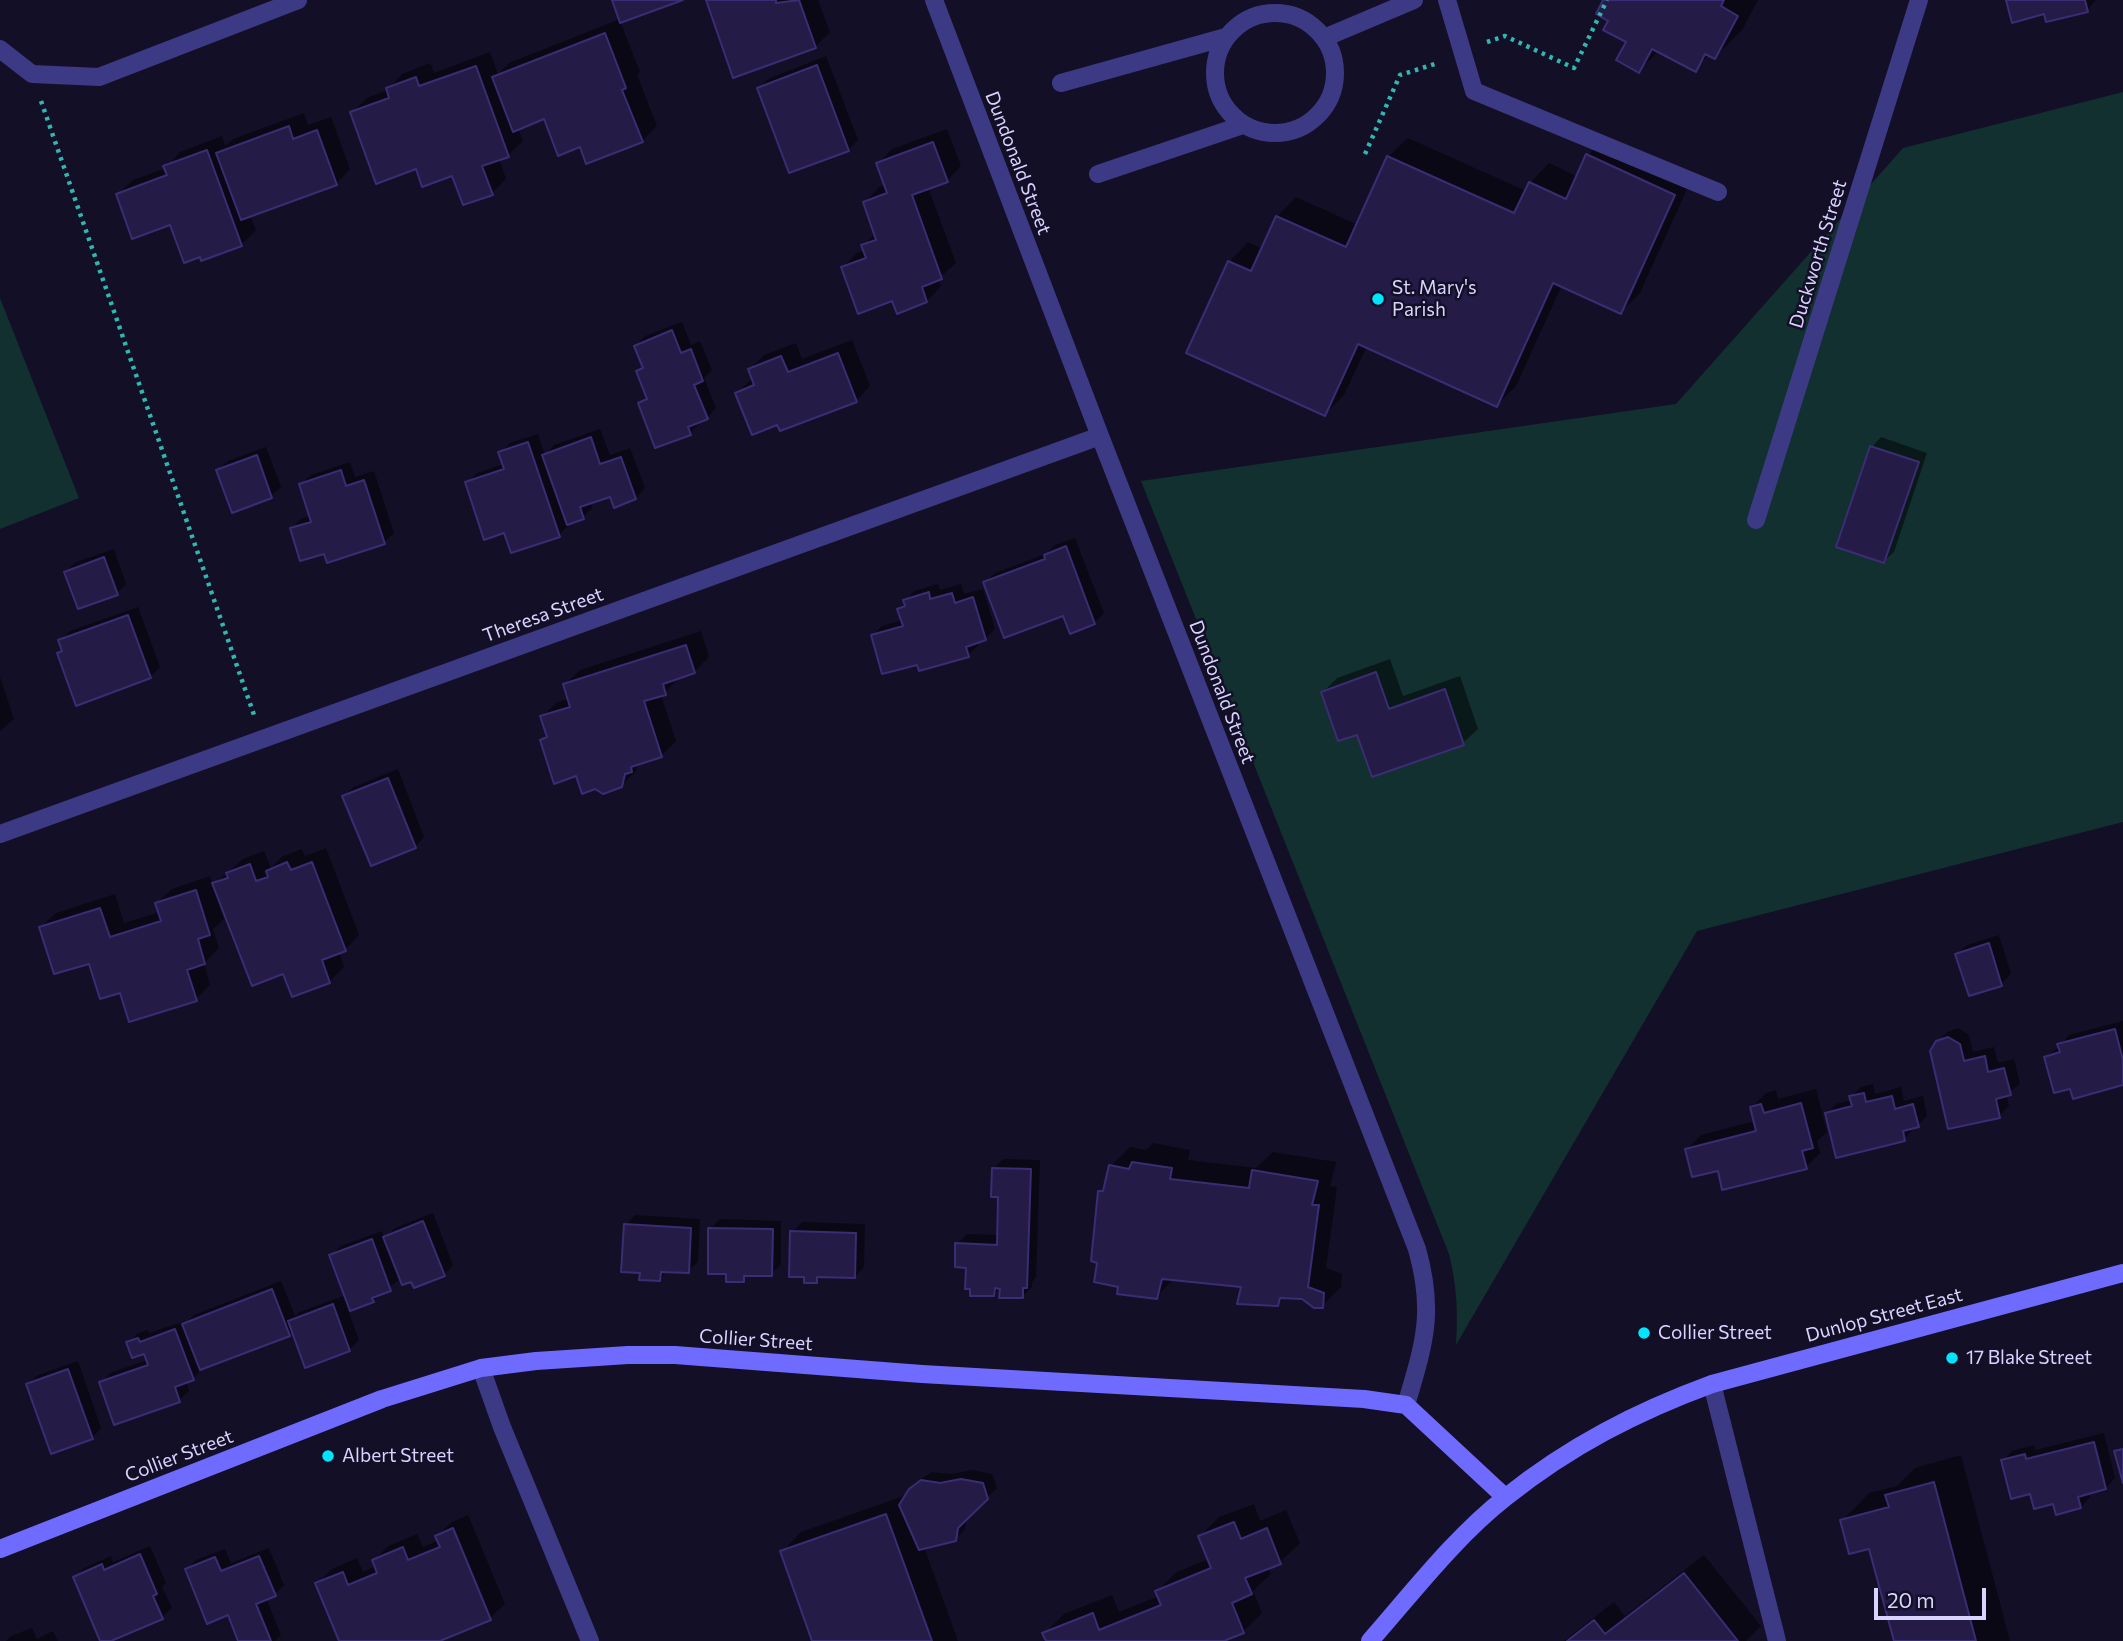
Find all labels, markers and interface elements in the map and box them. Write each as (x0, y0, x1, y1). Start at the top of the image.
street label: Dundonald Street (980, 88, 1056, 238)
street label: Duckworth Street (1785, 177, 1851, 331)
place label: St. Mary's Parish (1392, 277, 1477, 321)
marker: St. Mary's Parish (1370, 291, 1386, 307)
street label: Theresa Street (480, 583, 606, 647)
street label: Dundonald Street (1184, 617, 1260, 767)
street label: Dunlop Street East (1803, 1283, 1965, 1347)
place label: Collier Street (1658, 1322, 1772, 1344)
street label: Collier Street (698, 1325, 814, 1355)
marker: Collier Street (1636, 1325, 1652, 1341)
place label: 17 Blake Street (1966, 1347, 2092, 1369)
marker: 17 Blake Street (1944, 1350, 1960, 1366)
street label: Collier Street (122, 1425, 236, 1487)
place label: Albert Street (342, 1445, 454, 1467)
marker: Albert Street (320, 1448, 336, 1464)
scale bar (1878, 1574, 1990, 1618)
text: 20 m (1887, 1587, 1935, 1612)

